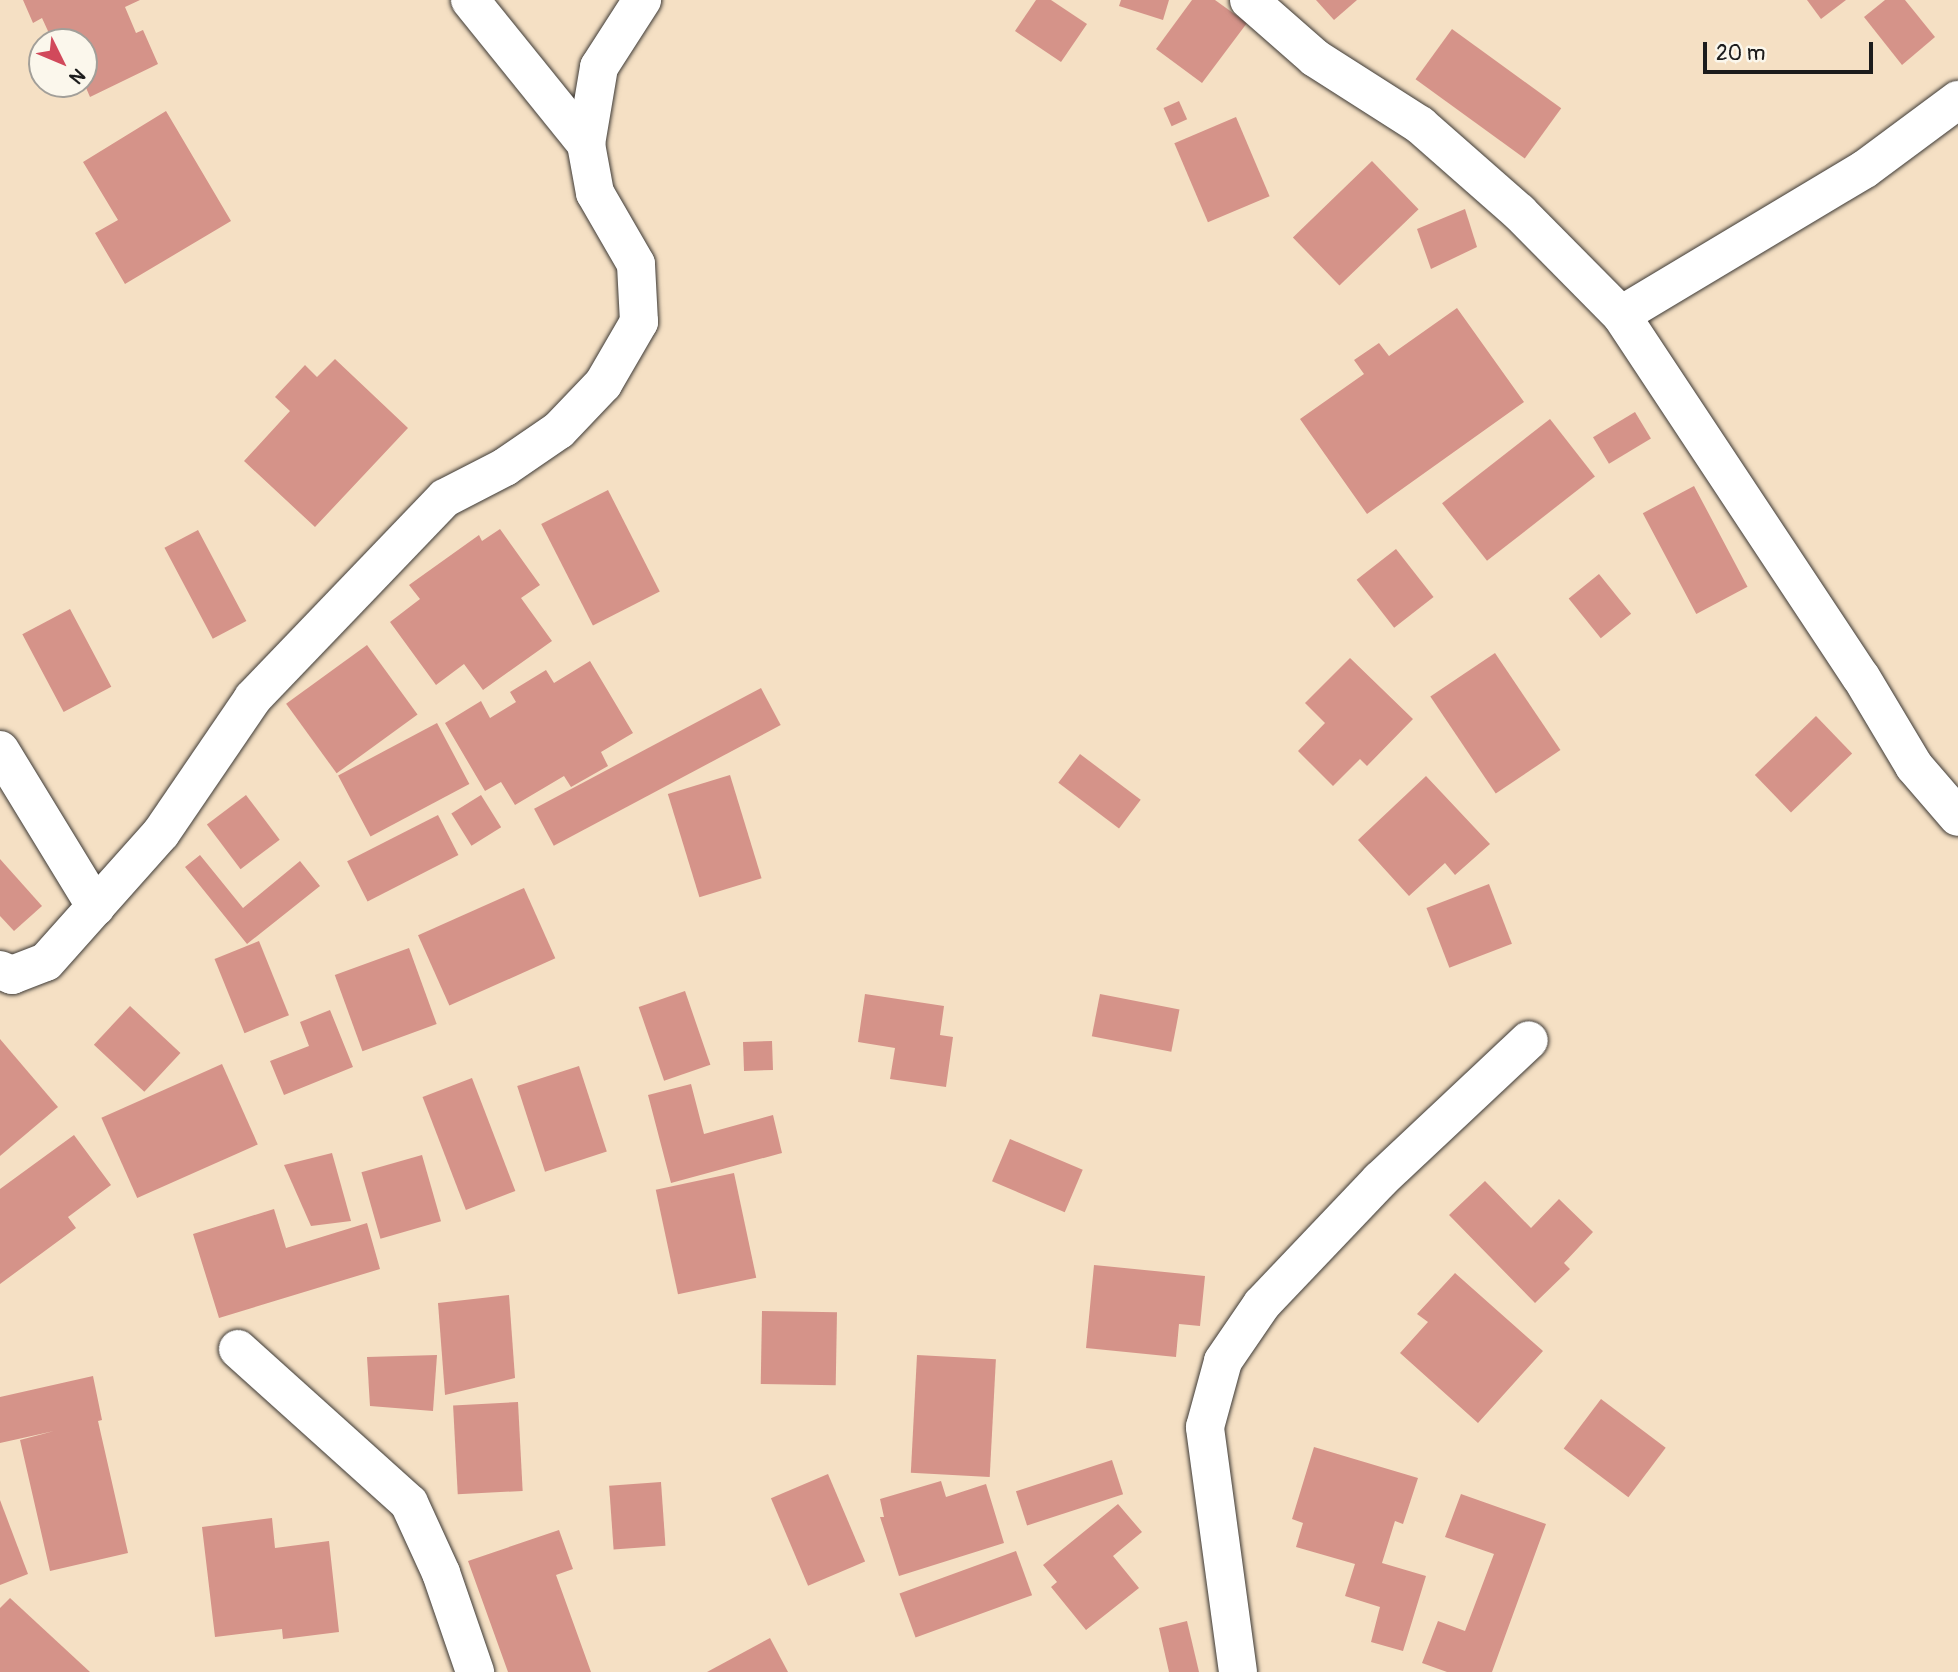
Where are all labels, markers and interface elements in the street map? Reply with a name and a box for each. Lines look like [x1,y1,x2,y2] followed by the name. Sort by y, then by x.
[28,28,98,98] north arrow
[1706,28,1876,72] scale bar
[1716,40,1765,67] text: 20 m
[64,63,90,89] text: N

